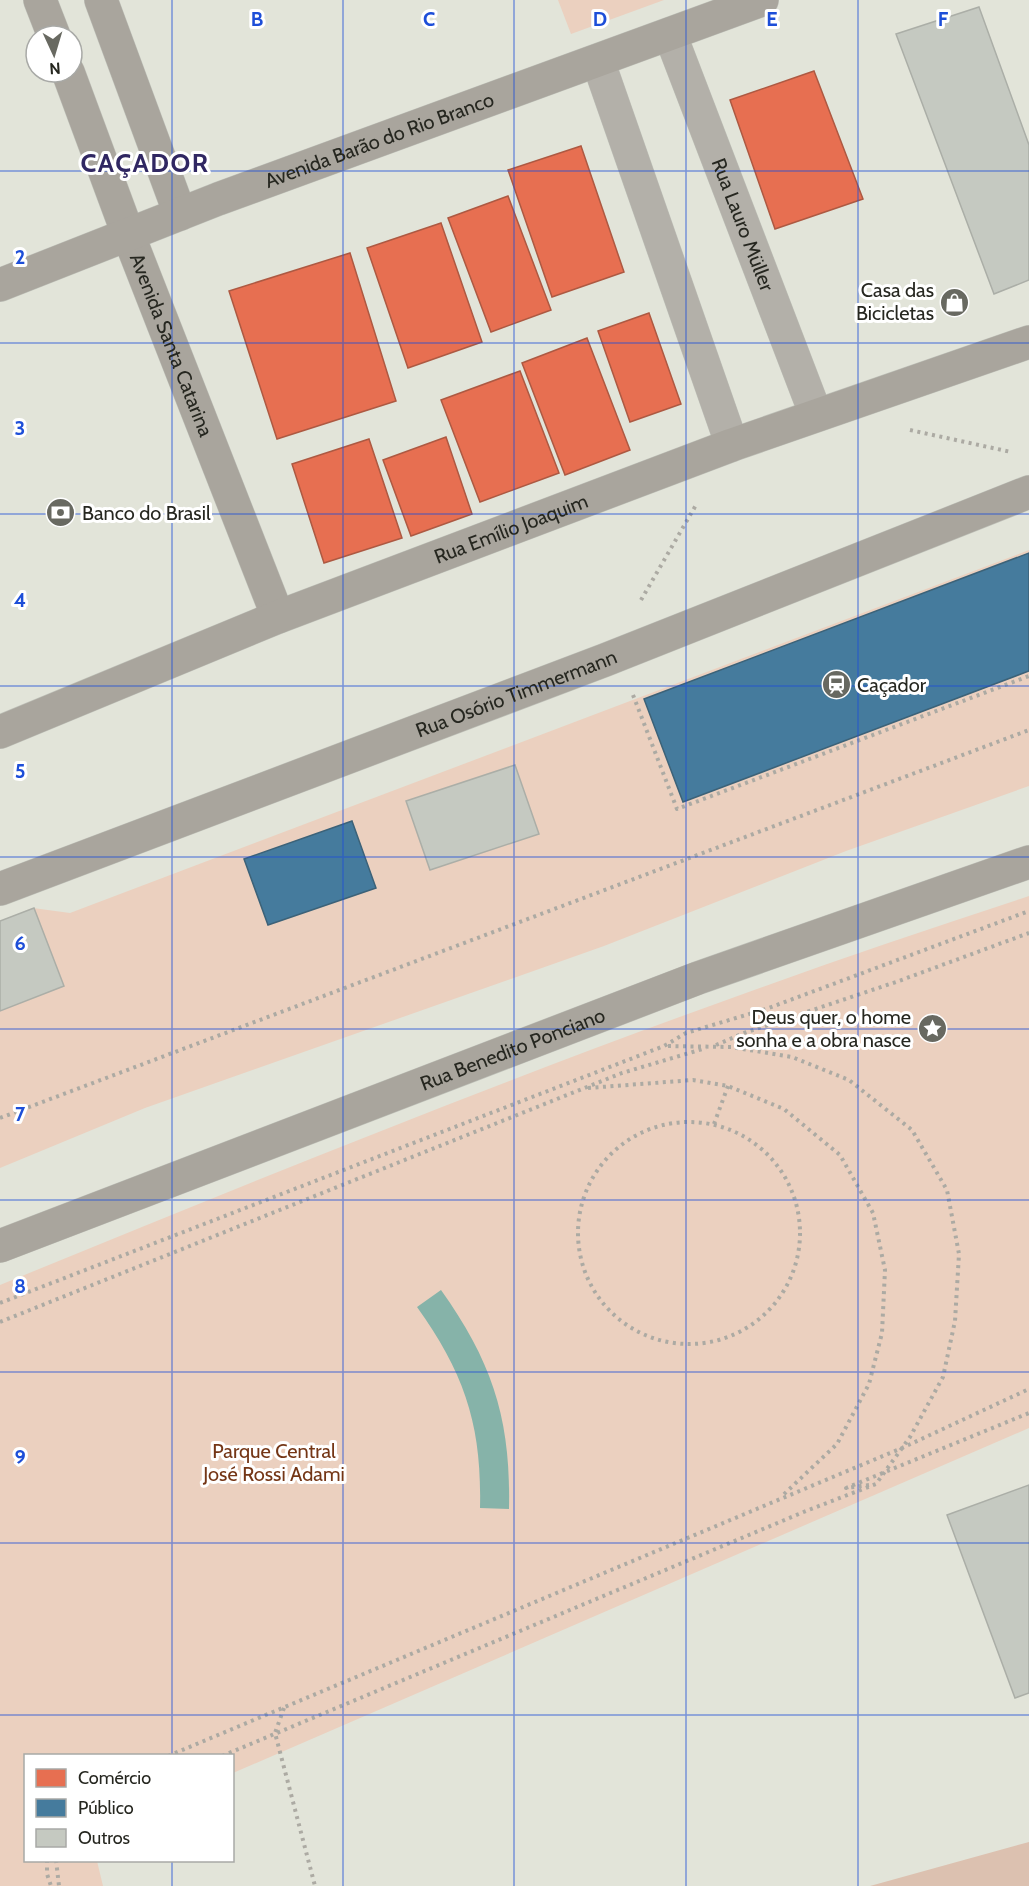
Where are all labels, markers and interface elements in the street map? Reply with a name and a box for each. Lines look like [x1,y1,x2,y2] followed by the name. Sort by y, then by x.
[251,7,263,31] text: B
[423,7,435,31] text: C
[593,7,607,31] text: D
[766,7,778,31] text: E
[938,7,949,31] text: F
[24,24,84,84] north arrow
[49,59,61,78] text: N
[261,87,497,193] street label: Avenida Barão do Rio Branco
[80,147,210,179] district label: CAÇADOR
[707,155,780,295] street label: Rua Lauro Müller
[15,245,25,269] text: 2
[125,250,218,440] street label: Avenida Santa Catarina
[856,278,934,325] place label: Casa das Bicicletas
[939,286,971,318] shop icon: Casa das Bicicletas
[15,416,25,440] text: 3
[431,489,591,569] street label: Rua Emílio Joaquim
[45,497,77,529] bank icon: Banco do Brasil
[82,501,211,525] place label: Banco do Brasil
[14,588,26,612] text: 4
[412,645,620,743] street label: Rua Osório Timmermann
[820,669,852,701] station icon: Caçador
[857,673,927,697] place label: Caçador
[15,759,25,783] text: 5
[14,931,26,955] text: 6
[417,1003,608,1096] street label: Rua Benedito Ponciano
[736,1005,911,1052] place label: Deus quer, o home sonha e a obra nasce
[916,1012,948,1044] place icon: Deus quer, o home sonha e a obra nasce
[15,1102,26,1126] text: 7
[14,1274,26,1298] text: 8
[202,1439,345,1486] park label: Parque Central José Rossi Adami
[14,1445,26,1469] text: 9
[24,1754,234,1862] legend
[78,1767,151,1789] text: Comércio
[78,1797,134,1819] text: Público
[78,1827,130,1849] text: Outros

